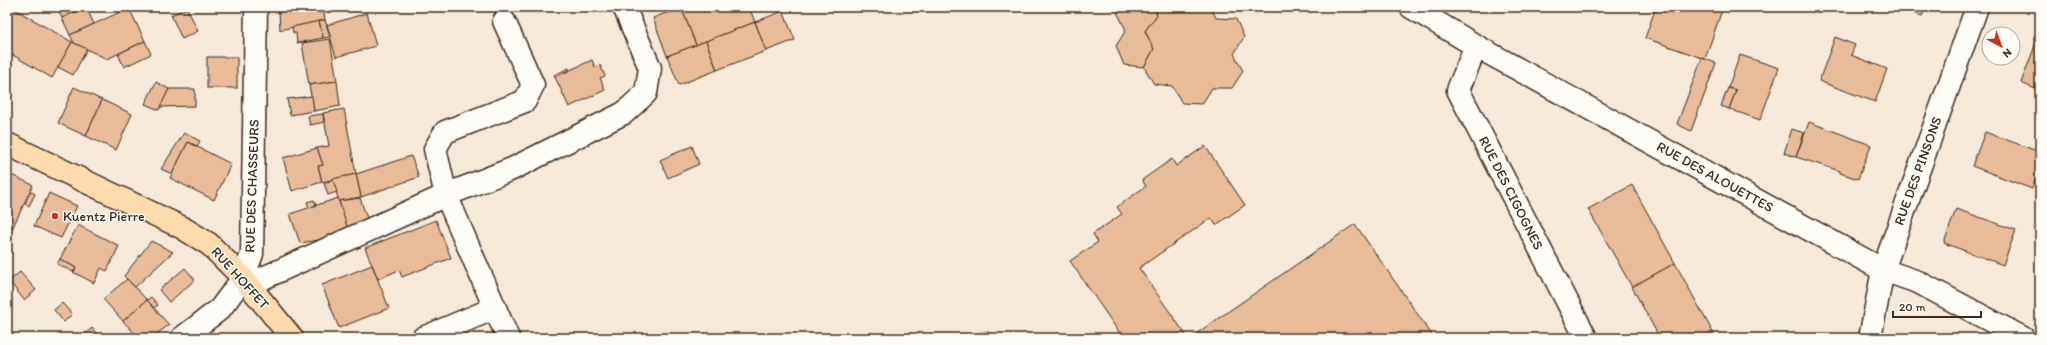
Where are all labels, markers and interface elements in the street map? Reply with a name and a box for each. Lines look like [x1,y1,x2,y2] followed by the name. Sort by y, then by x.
[1981,26,2021,66] north arrow
[2000,46,2014,61] text: N
[1890,114,1946,228] street label: RUE DES PINSONS
[241,119,263,253] street label: RUE DES CHASSEURS
[1475,133,1547,253] street label: RUE DES CIGOGNES
[1654,138,1776,216] street label: RUE DES ALOUETTES
[63,208,145,225] place label: Kuentz Pierre
[50,211,60,221] marker: Kuentz Pierre
[207,243,273,313] street label: RUE HOFFET
[1893,293,1981,319] scale bar
[1899,300,1926,314] text: 20 m

